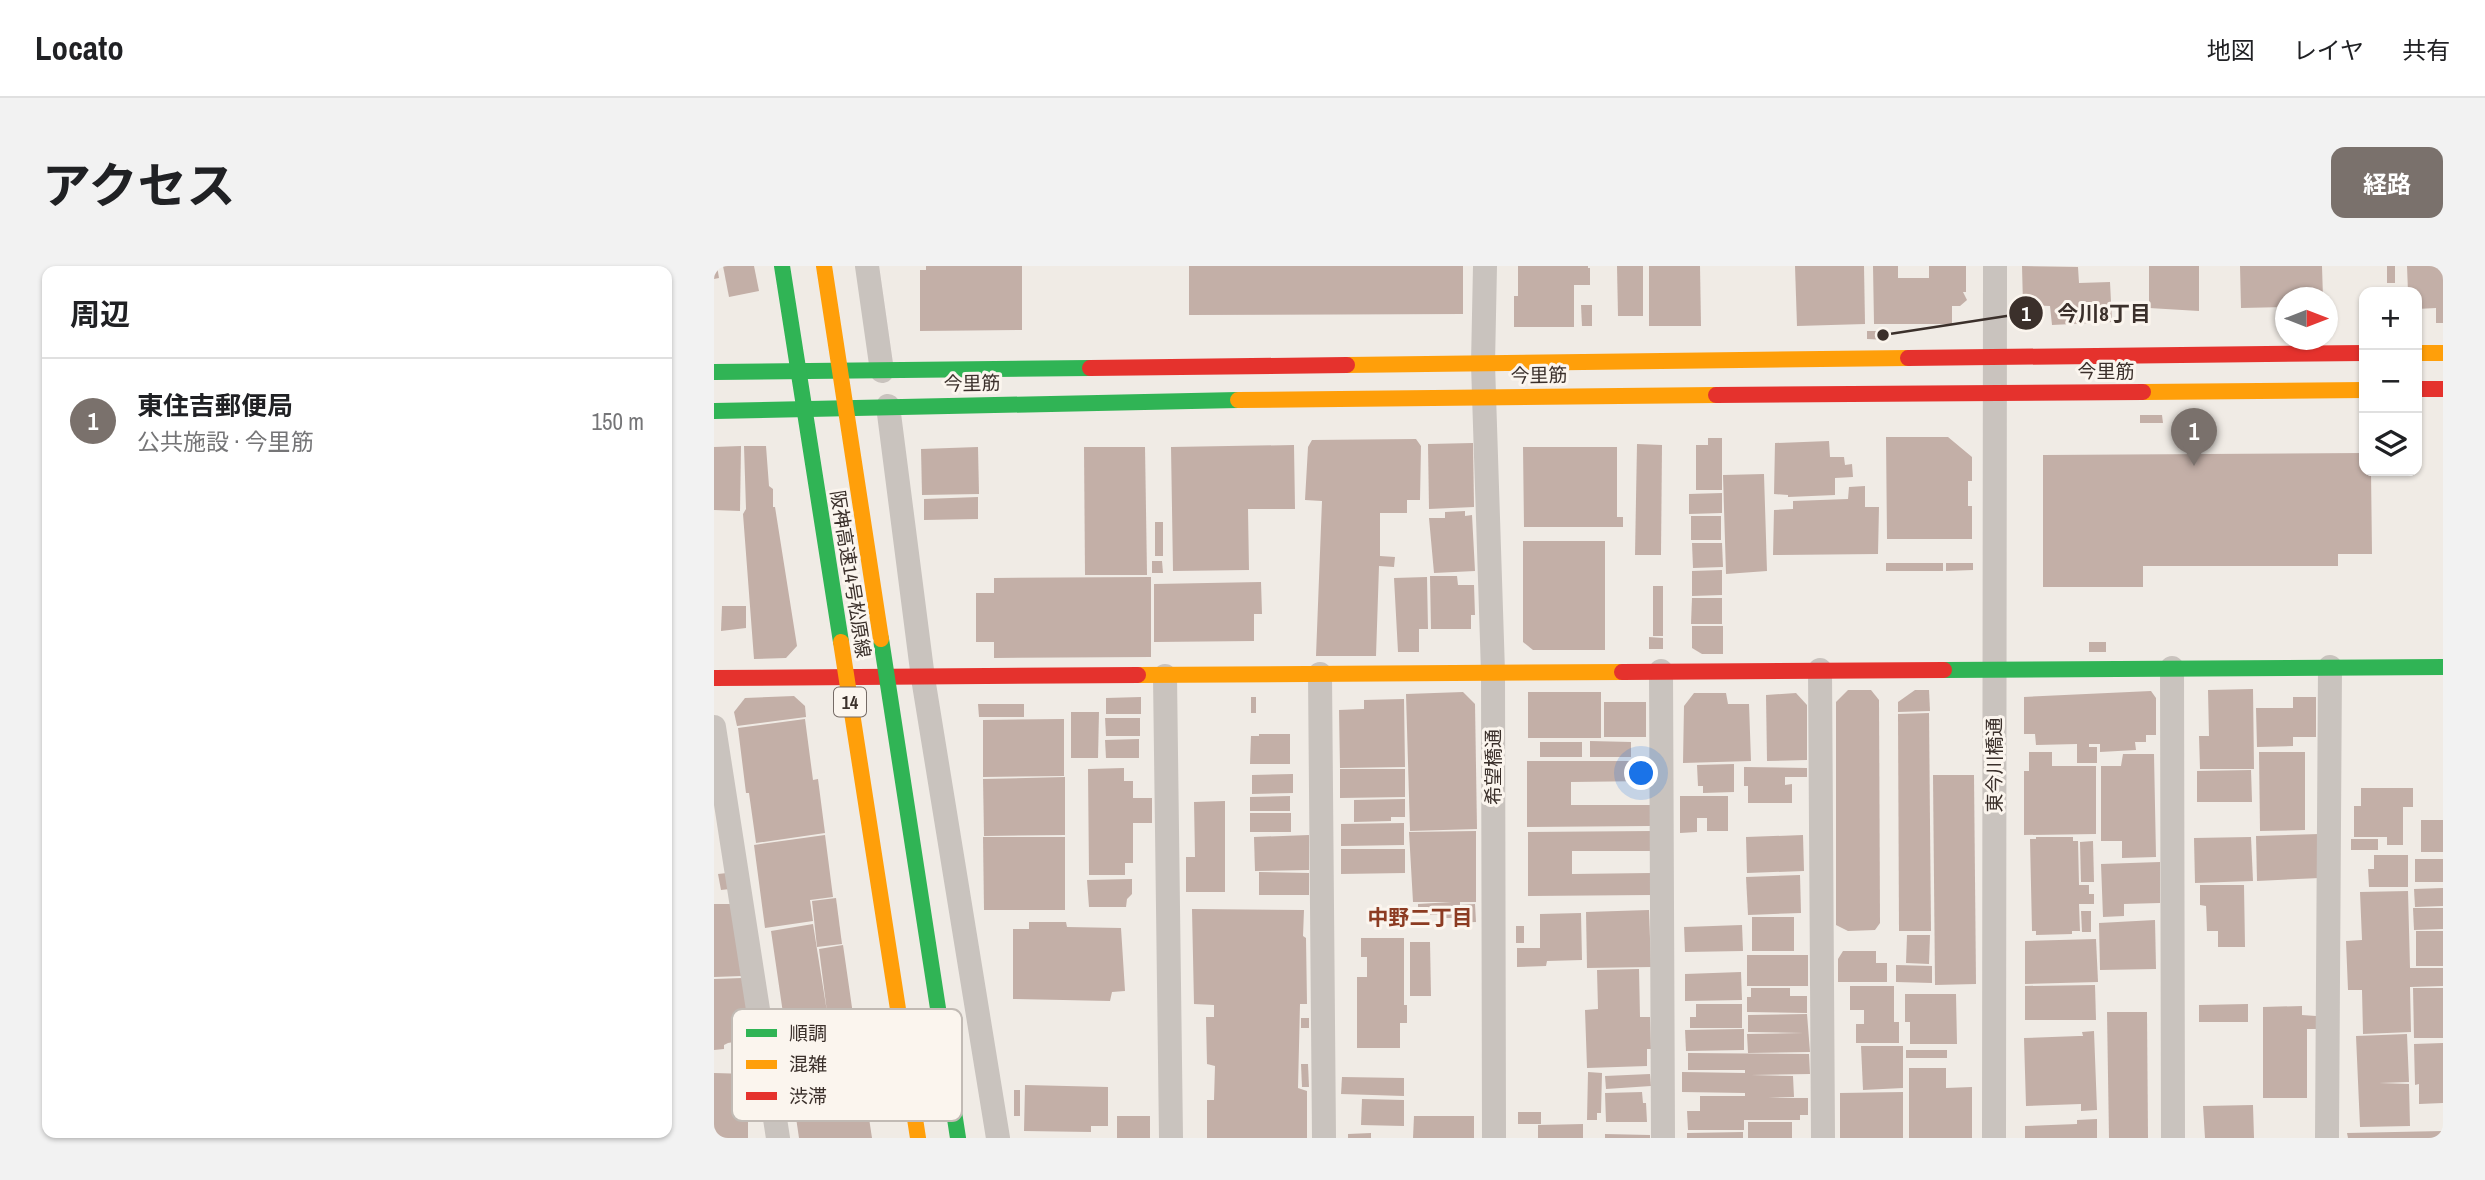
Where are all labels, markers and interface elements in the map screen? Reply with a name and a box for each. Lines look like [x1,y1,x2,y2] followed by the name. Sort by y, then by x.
[35,26,124,70] text: Locato
[2207,34,2255,66] text: 地図
[2293,34,2364,66] text: レイヤ
[2402,34,2450,66] text: 共有
[2331,147,2443,218] button: 経路
[42,152,236,218] text: アクセス
[2275,287,2338,350] north arrow
[2359,287,2422,476] map controls
[2359,287,2422,350] button: +
[2008,292,2165,334] callout: 今川8丁目
[70,294,130,334] text: 周辺
[2021,299,2031,328] text: 1
[2057,299,2151,328] text: 今川8丁目
[2359,350,2422,413] button: −
[2077,358,2135,384] street label: 今里筋
[1510,362,1568,388] street label: 今里筋
[943,370,1001,396] street label: 今里筋
[137,388,293,423] text: 東住吉郵便局
[88,406,98,437] text: 1
[592,406,644,437] text: 150 m
[2171,408,2217,466] pin: 1
[2359,413,2422,476] button: layers
[137,426,314,457] text: 公共施設 · 今里筋
[825,488,877,660] street label: 阪神高速14号松原線
[834,688,866,716] road number: 14
[1981,717,2007,813] street label: 東今川橋通
[1480,729,1506,805] street label: 希望橋通
[1624,756,1658,790] your location
[1368,903,1473,932] district label: 中野二丁目
[732,1009,962,1121] legend
[789,1020,827,1046] text: 順調
[789,1051,827,1077] text: 混雑
[789,1083,827,1109] text: 渋滞

